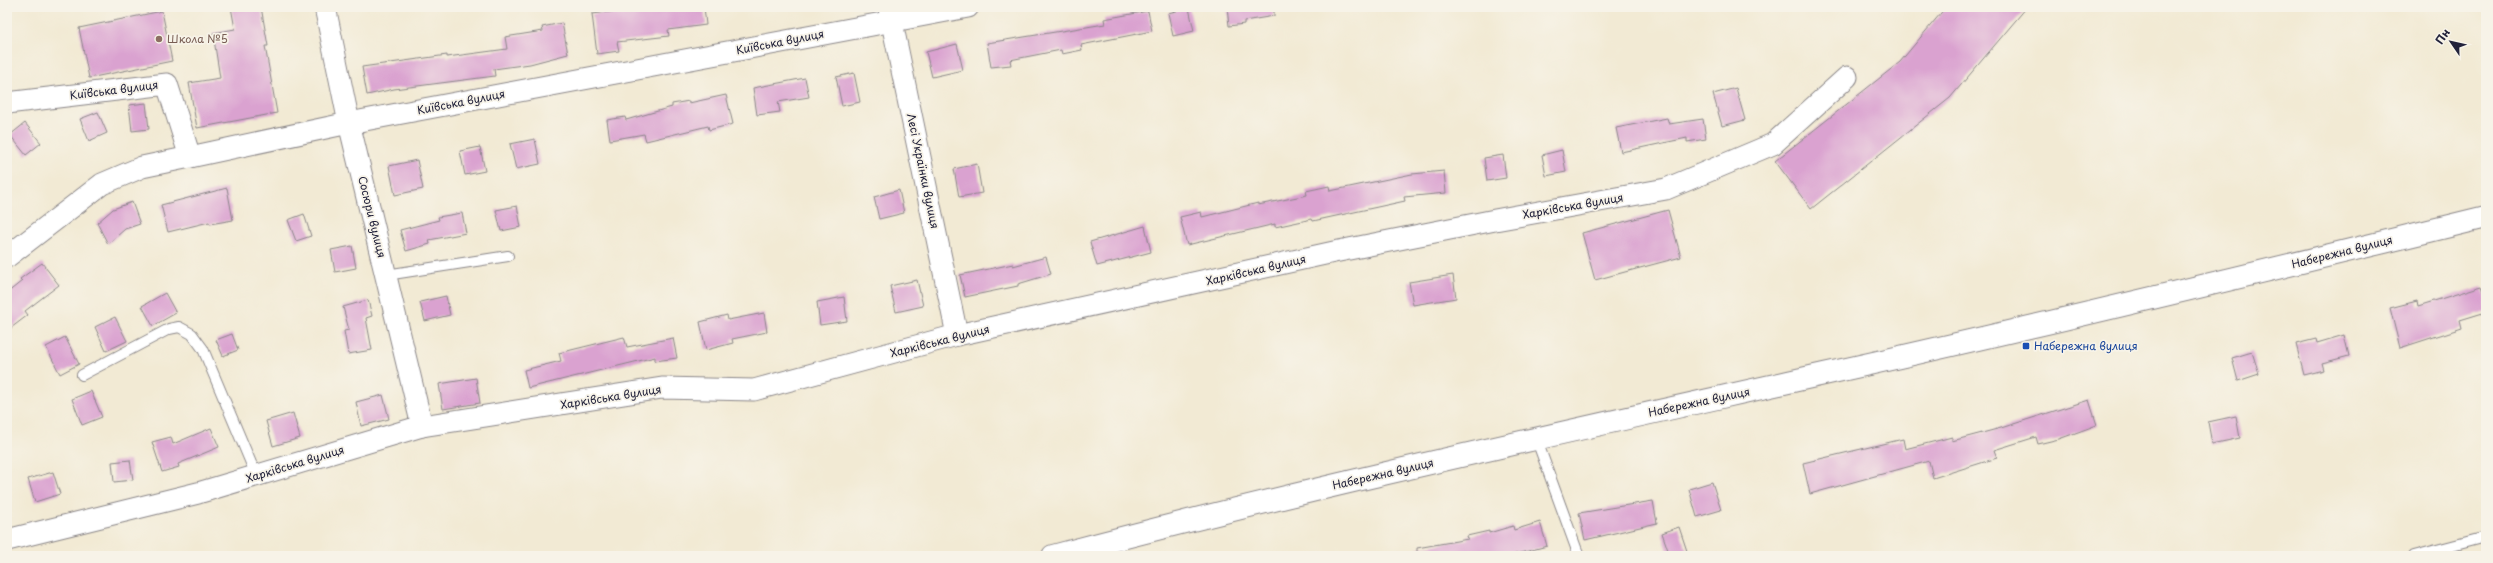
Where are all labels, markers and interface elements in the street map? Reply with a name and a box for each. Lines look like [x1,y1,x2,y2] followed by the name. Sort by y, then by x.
[2431,22,2471,62] north arrow
[735,25,825,58] street label: Київська вулиця
[2431,25,2454,47] text: Пн
[167,30,228,47] place label: Школа №5
[154,34,164,44] marker: Школа №5
[69,76,159,103] street label: Київська вулиця
[416,85,506,118] street label: Київська вулиця
[903,112,944,230] street label: Лесі Українки вулиця
[354,174,391,260] street label: Сосюри вулиця
[1521,188,1625,223] street label: Харківська вулиця
[2290,231,2394,272] street label: Набережна вулиця
[1204,250,1307,289] street label: Харківська вулиця
[888,320,991,361] street label: Харківська вулиця
[2034,337,2138,354] place label: Набережна вулиця
[2021,341,2031,351] marker: Набережна вулиця
[559,380,663,413] street label: Харківська вулиця
[1646,382,1751,421] street label: Набережна вулиця
[244,441,346,487] street label: Харківська вулиця
[1330,454,1435,493] street label: Набережна вулиця

